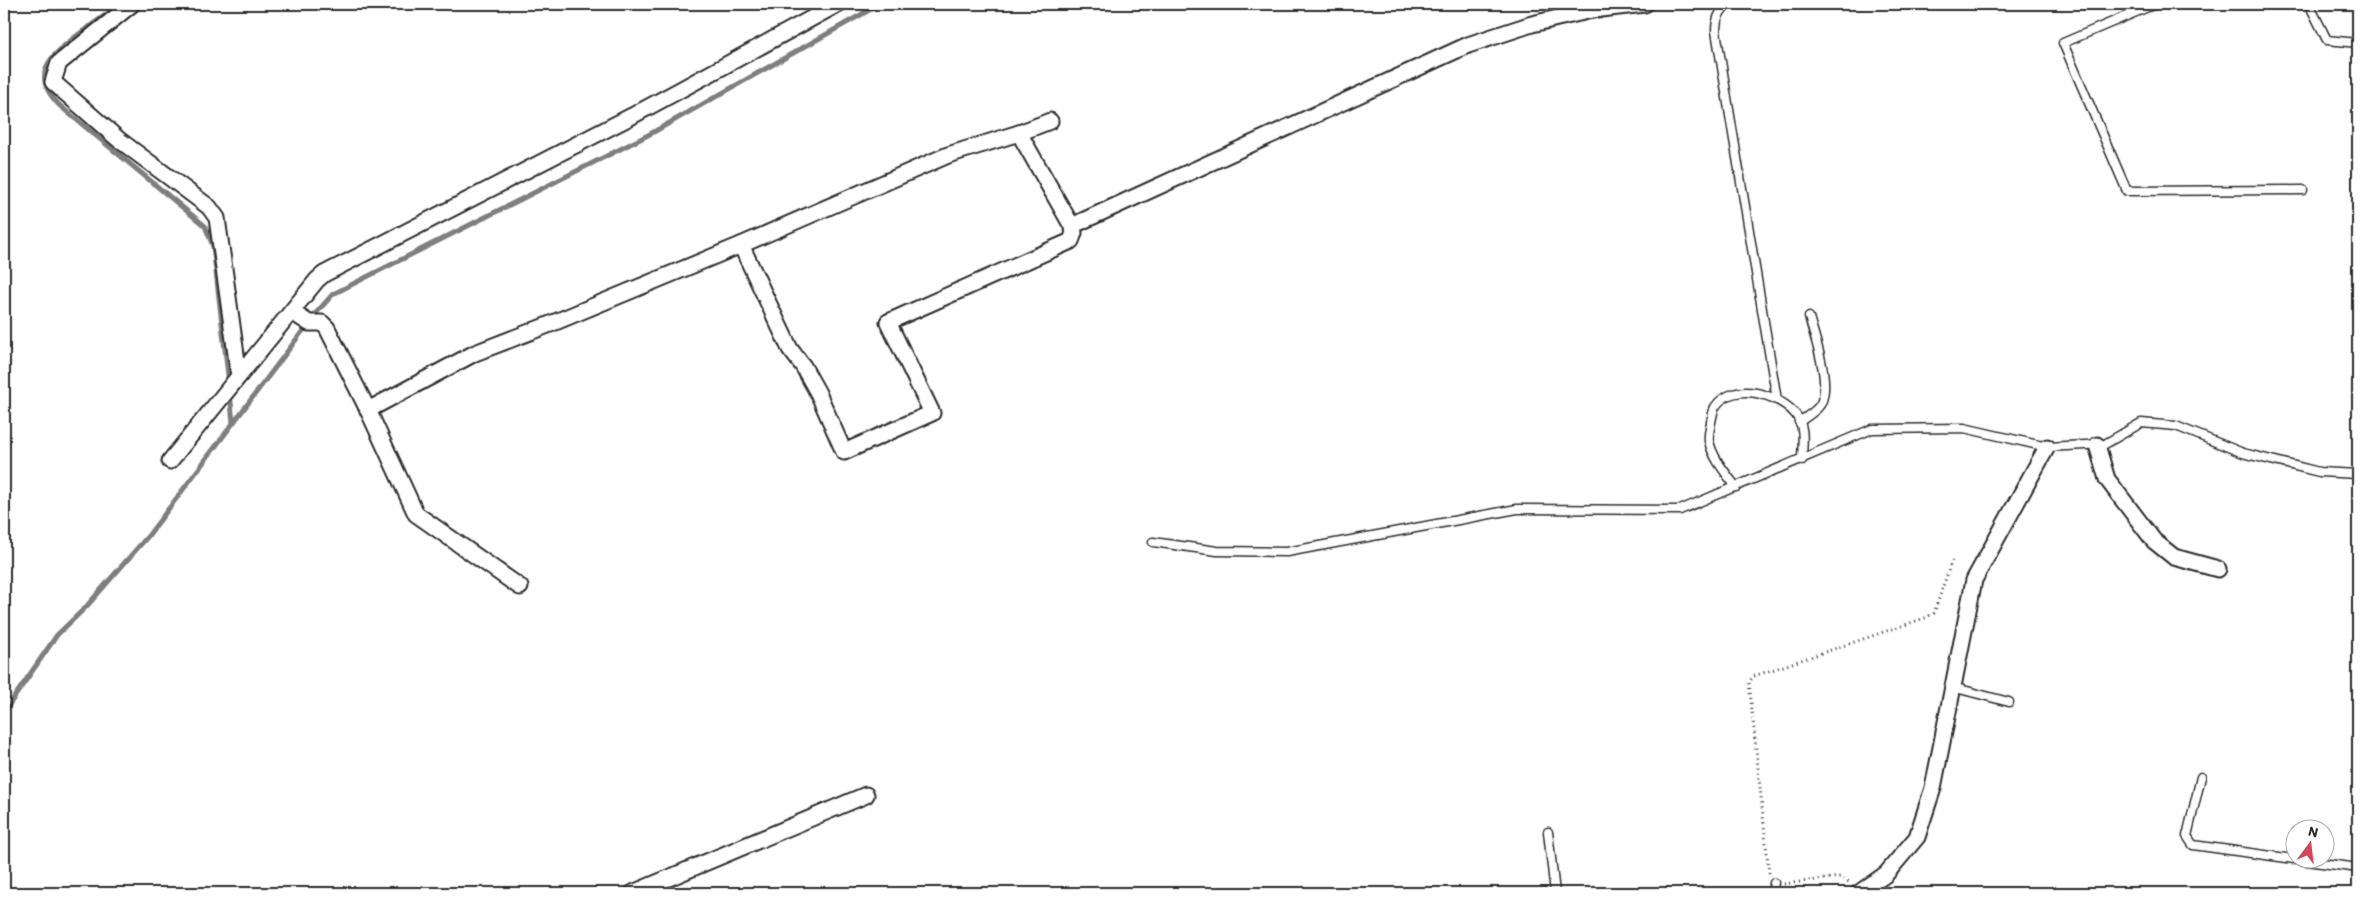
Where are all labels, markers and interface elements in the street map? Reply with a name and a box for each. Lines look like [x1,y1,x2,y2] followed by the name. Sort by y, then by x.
[2284,820,2334,870] north arrow
[2306,822,2320,841] text: N

